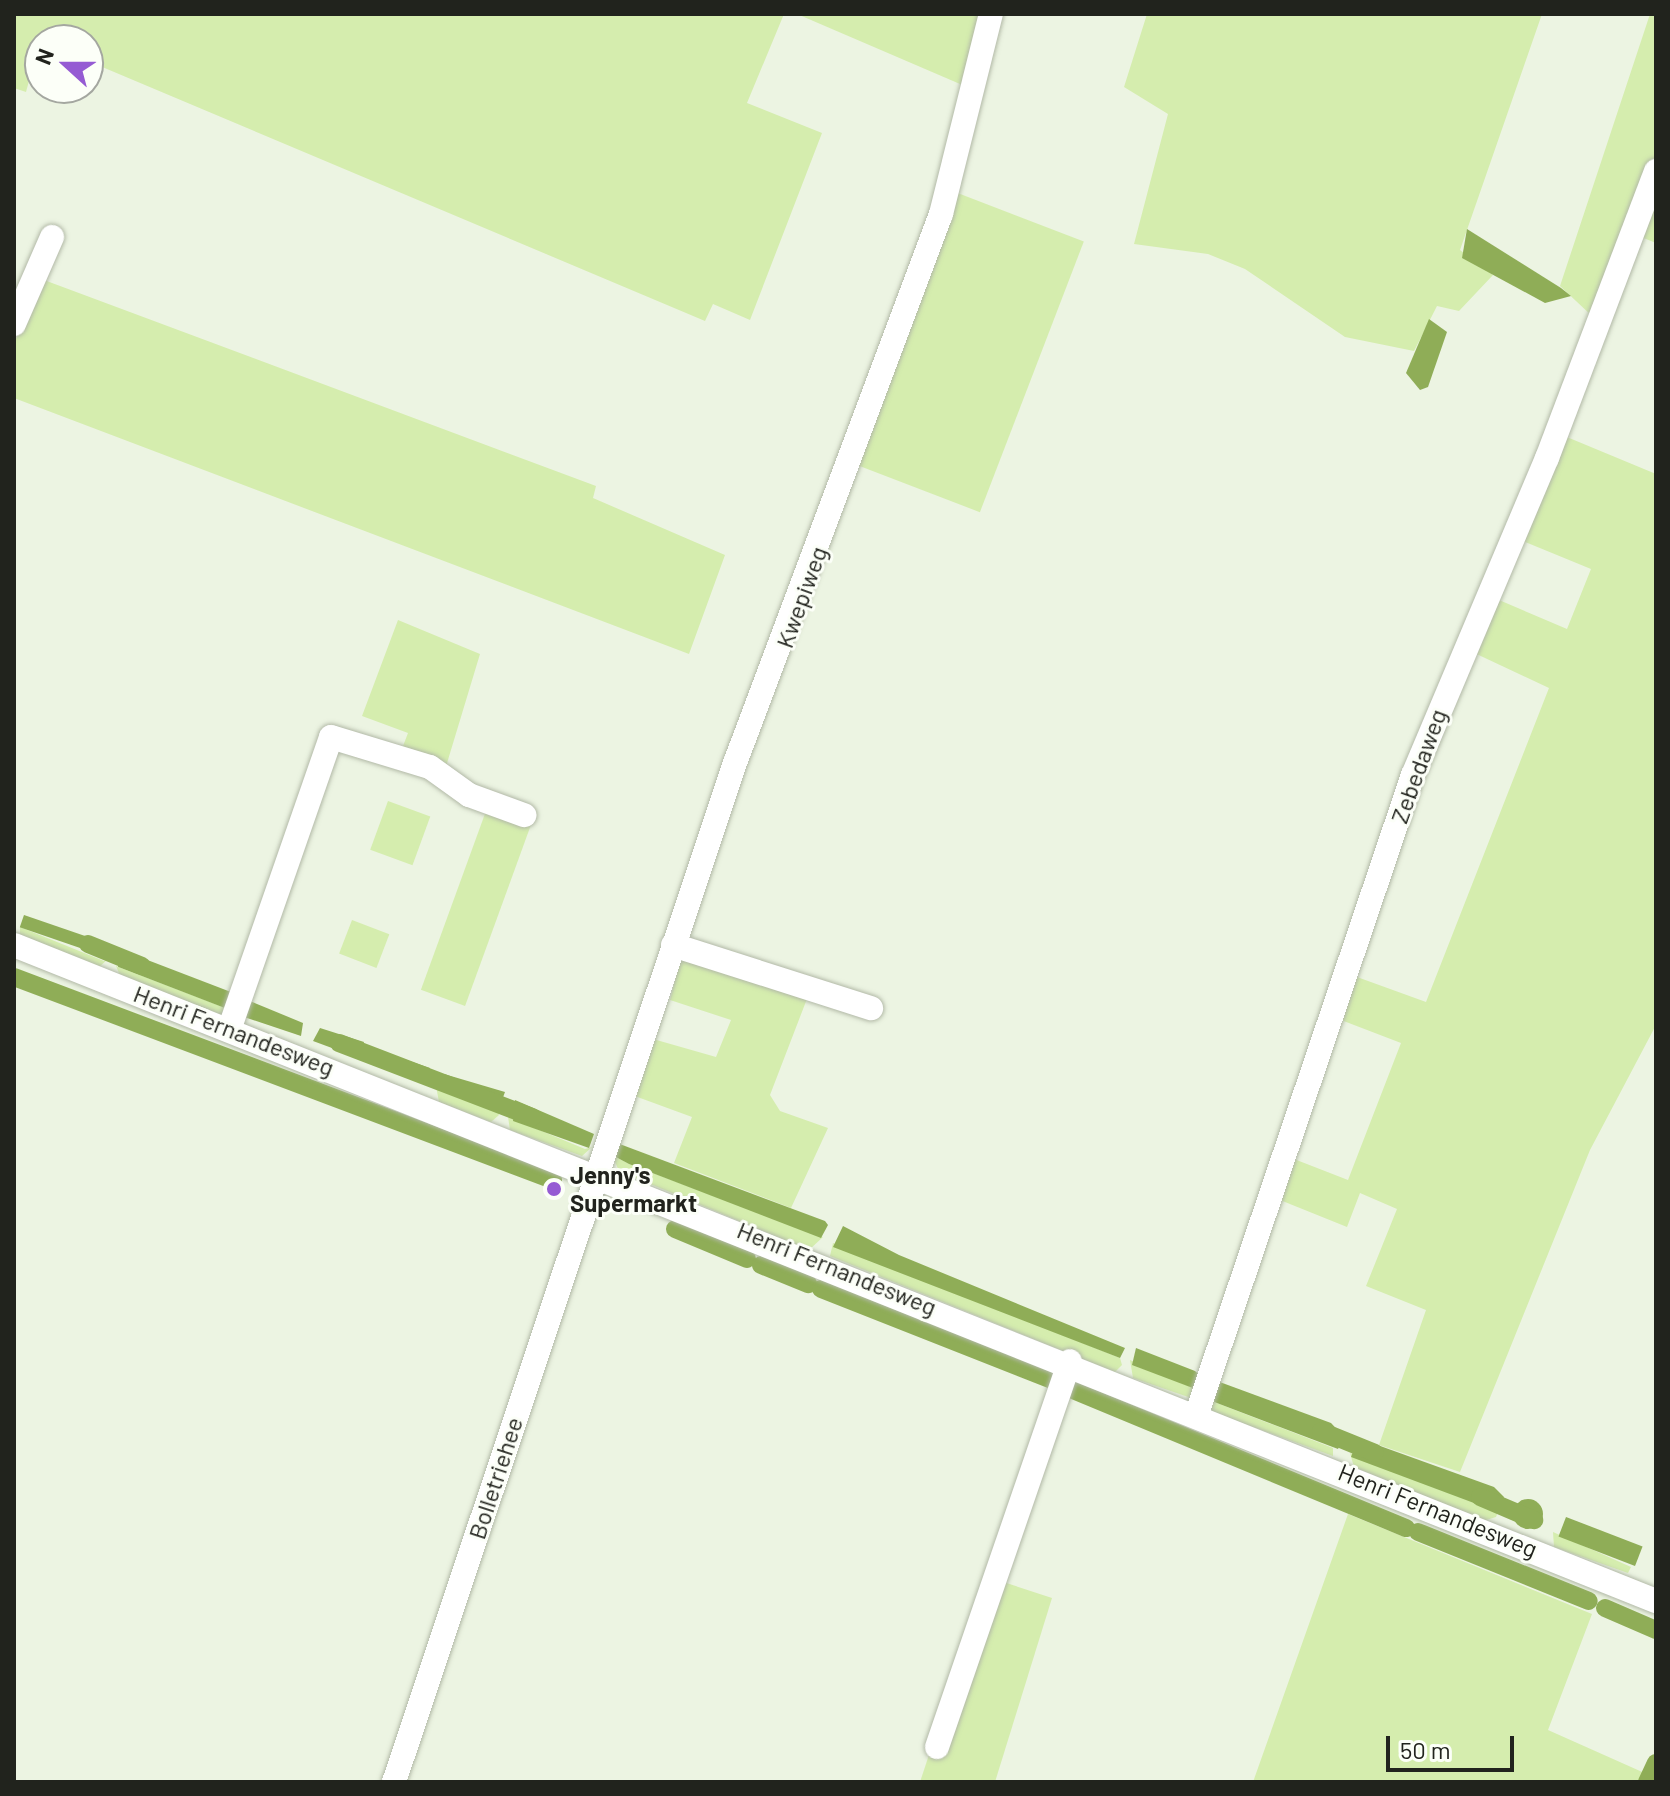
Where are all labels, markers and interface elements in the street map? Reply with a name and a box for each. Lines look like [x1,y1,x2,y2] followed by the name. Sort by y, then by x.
[24,24,104,104] north arrow
[29,45,58,68] text: N
[769,542,833,652] street label: Kwepiweg
[1384,705,1452,827] street label: Zebedaweg
[130,979,338,1081] street label: Henri Fernandesweg
[570,1161,697,1217] place label: Jenny's Supermarkt
[545,1180,563,1198] marker: Jenny's Supermarkt
[733,1215,941,1321] street label: Henri Fernandesweg
[462,1413,528,1543] street label: Bolletriehee
[1334,1457,1542,1563] street label: Henri Fernandesweg
[1390,1720,1518,1770] scale bar
[1400,1735,1451,1764] text: 50 m

